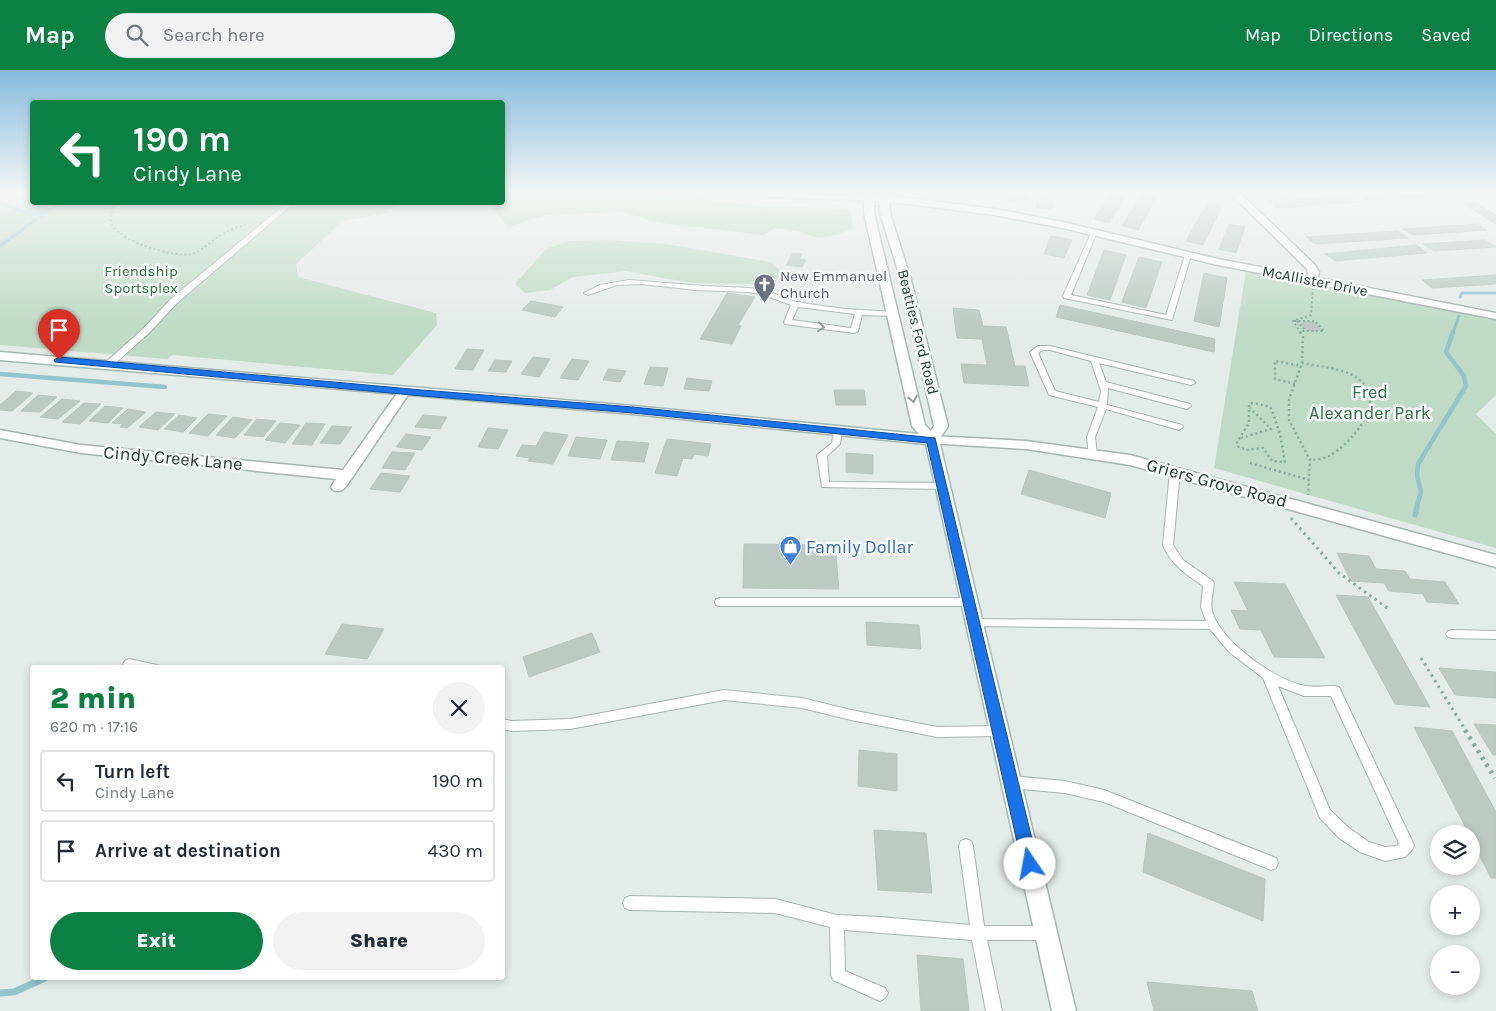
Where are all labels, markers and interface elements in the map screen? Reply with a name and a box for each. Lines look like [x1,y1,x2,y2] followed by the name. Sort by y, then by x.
[105,13,455,58] search box
[25,21,75,49] text: Map
[123,21,151,49] icon: search
[163,24,265,46] text: Search here
[1245,24,1281,46] text: Map
[1309,24,1393,46] text: Directions
[1421,24,1471,46] text: Saved
[133,119,231,160] text: 190 m
[50,120,115,185] icon: left
[133,161,242,187] text: Cindy Lane
[104,262,178,297] park label: Friendship Sportsplex
[1261,262,1369,300] street label: McAllister Drive
[780,267,887,302] place label: New Emmanuel Church
[894,268,942,396] street label: Beatties Ford Road
[752,273,776,304] church icon: New Emmanuel Church
[38,309,80,360] pin
[45,316,73,344] icon: arrive
[816,321,825,331] one-way arrow
[1309,381,1431,424] park label: Fred Alexander Park
[907,394,918,403] one-way arrow
[103,441,243,475] street label: Cindy Creek Lane
[1144,454,1290,512] street label: Griers Grove Road
[778,535,802,566] shop icon: Family Dollar
[806,536,914,558] place label: Family Dollar
[50,680,136,716] text: 2 min
[433,682,485,734] button: close
[50,717,138,736] text: 620 m · 17:16
[95,761,170,783] text: Turn left
[52,767,80,795] icon: left
[432,770,483,792] text: 190 m
[95,783,174,802] text: Cindy Lane
[1430,825,1480,995] map controls
[1430,825,1480,875] button: layers
[52,837,80,865] icon: arrive
[1003,837,1055,889] position arrow
[95,840,281,862] text: Arrive at destination
[428,840,483,862] text: 430 m
[1430,885,1480,935] button: +
[50,912,263,970] button: Exit
[273,912,485,970] button: Share
[1430,945,1480,995] button: −

